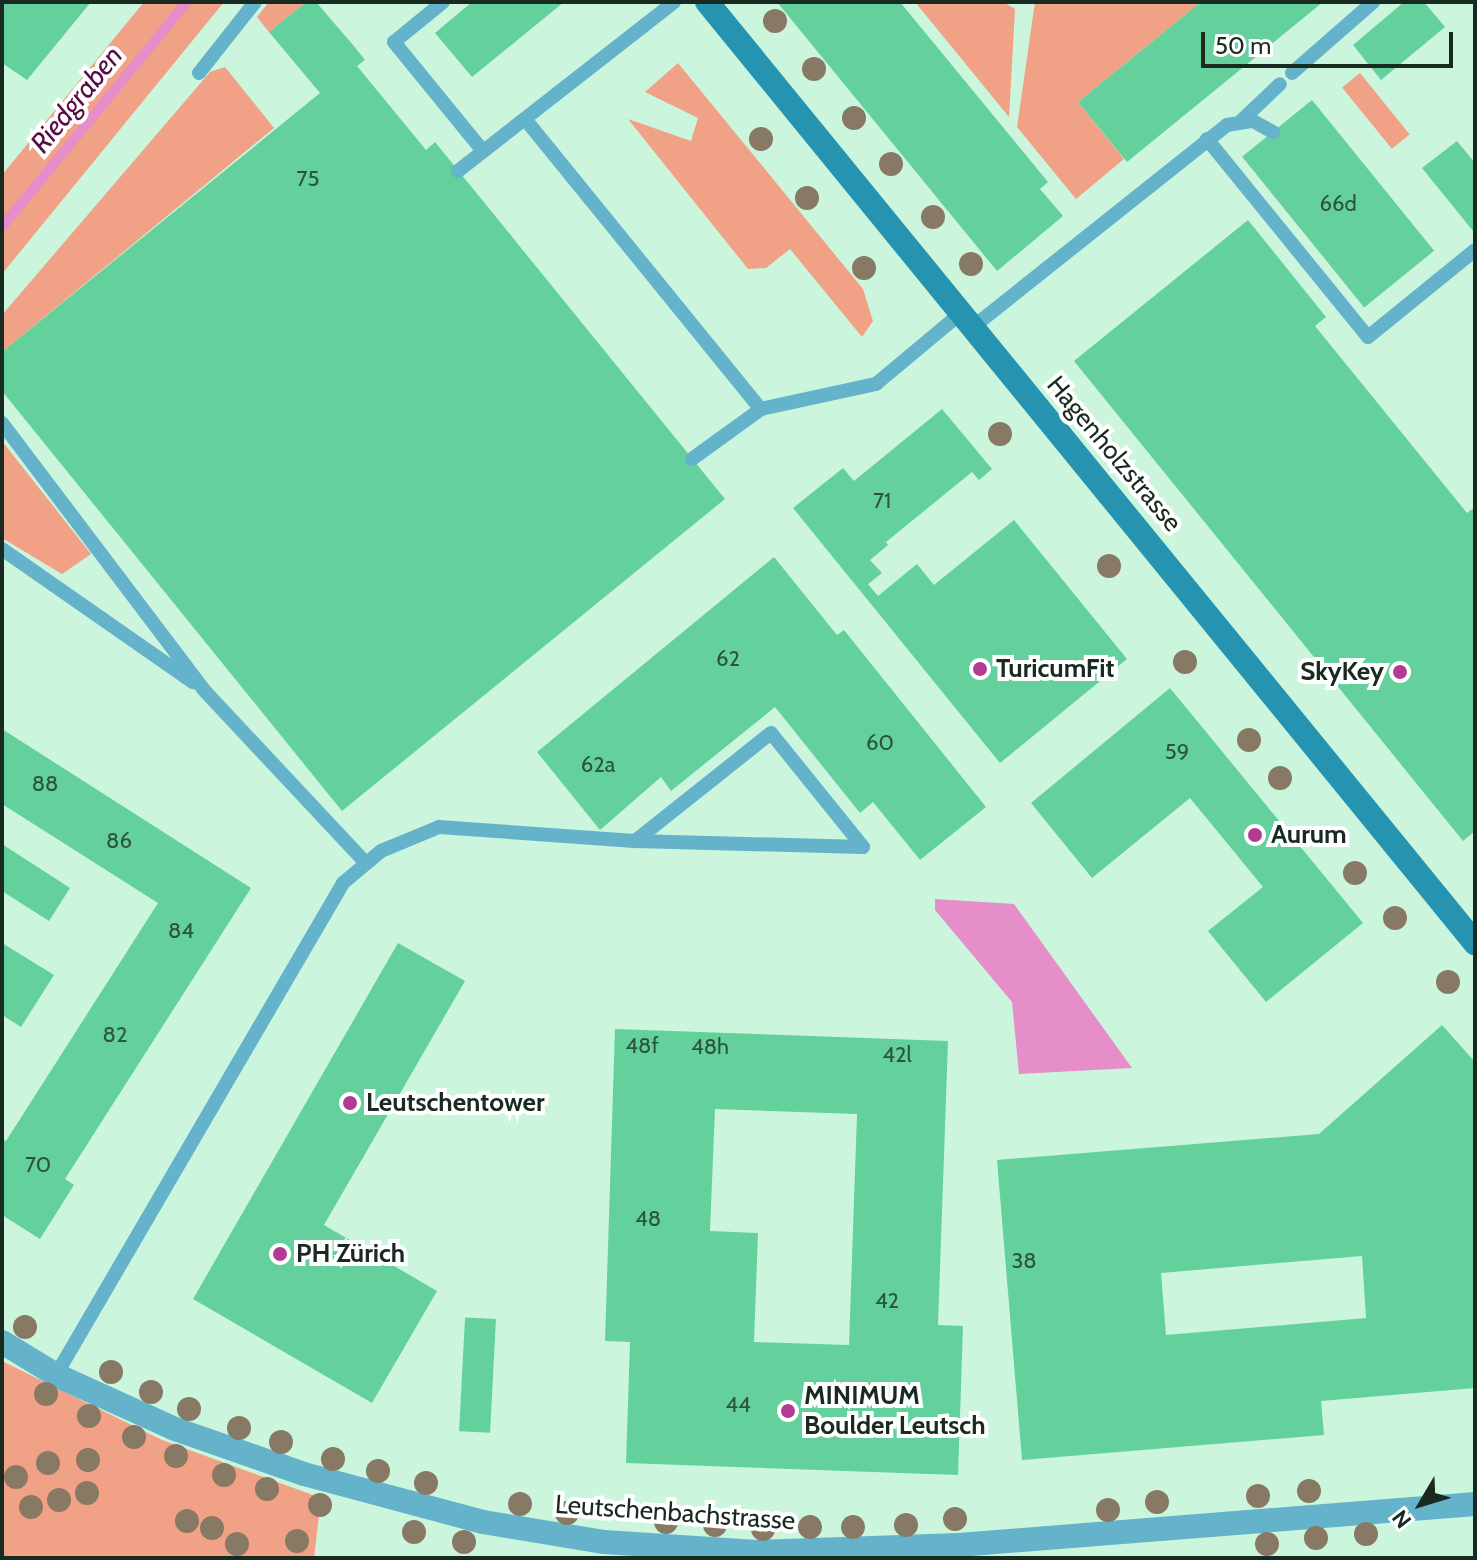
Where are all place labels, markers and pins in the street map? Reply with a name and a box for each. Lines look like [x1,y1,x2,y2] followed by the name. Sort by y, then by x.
[996,653,1114,685] place label: TuricumFit
[1300,656,1384,688] place label: SkyKey
[971,660,989,678] marker: TuricumFit
[1391,663,1409,681] marker: SkyKey
[1271,819,1347,851] place label: Aurum
[1246,826,1264,844] marker: Aurum
[366,1087,545,1119] place label: Leutschentower
[341,1094,359,1112] marker: Leutschentower
[296,1238,405,1270] place label: PH Zürich
[271,1245,289,1263] marker: PH Zürich
[804,1380,986,1442] place label: MINIMUM Boulder Leutsch
[779,1402,797,1420] marker: MINIMUM Boulder Leutsch

